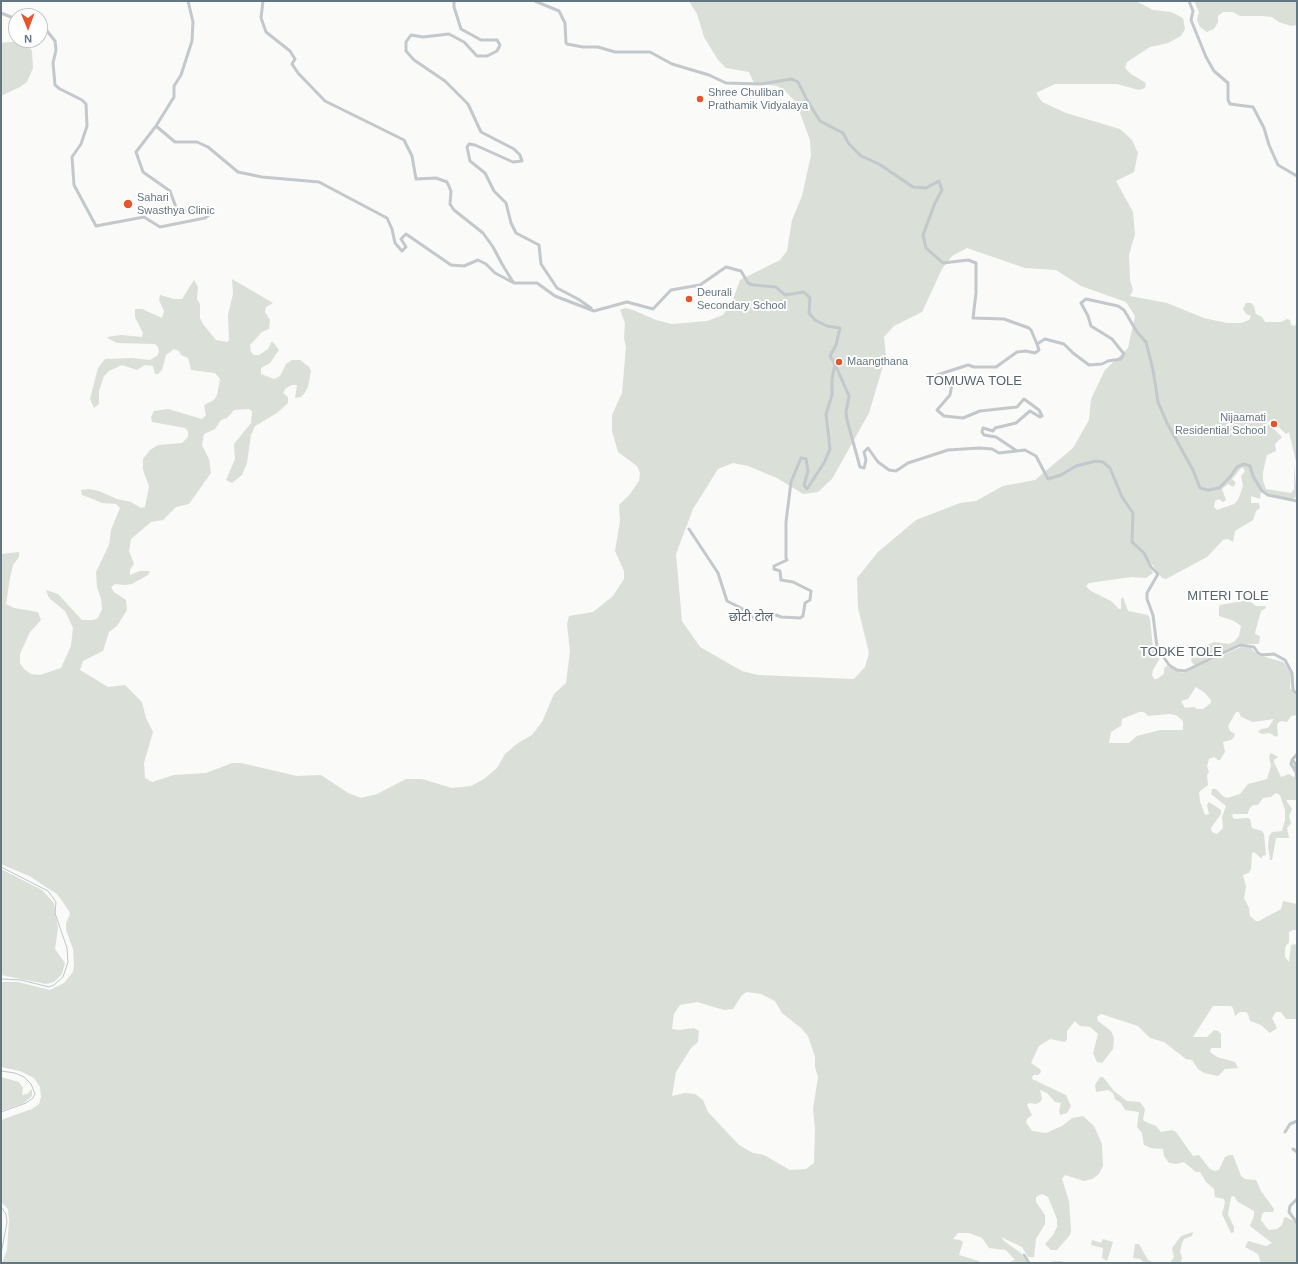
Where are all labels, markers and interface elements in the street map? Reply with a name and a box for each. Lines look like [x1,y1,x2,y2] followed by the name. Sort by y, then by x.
[8,8,48,48] north arrow
[24,33,32,45] text: N
[708,86,808,112] place label: Shree Chuliban Prathamik Vidyalaya
[695,94,705,104] marker: Shree Chuliban Prathamik Vidyalaya
[137,191,215,217] place label: Sahari Swasthya Clinic
[122,198,134,210] marker: Sahari Swasthya Clinic
[697,286,786,312] place label: Deurali Secondary School
[684,294,694,304] marker: Deurali Secondary School
[847,355,908,369] place label: Maangthana
[834,357,844,367] marker: Maangthana
[921,373,1027,389] district label: TOMUWA TOLE
[1175,411,1266,437] place label: Nijaamati Residential School
[1269,419,1279,429] marker: Nijaamati Residential School
[1182,588,1274,604] district label: MITERI TOLE
[729,609,773,625] district label: छोटी टोल
[1135,644,1227,660] district label: TODKE TOLE

